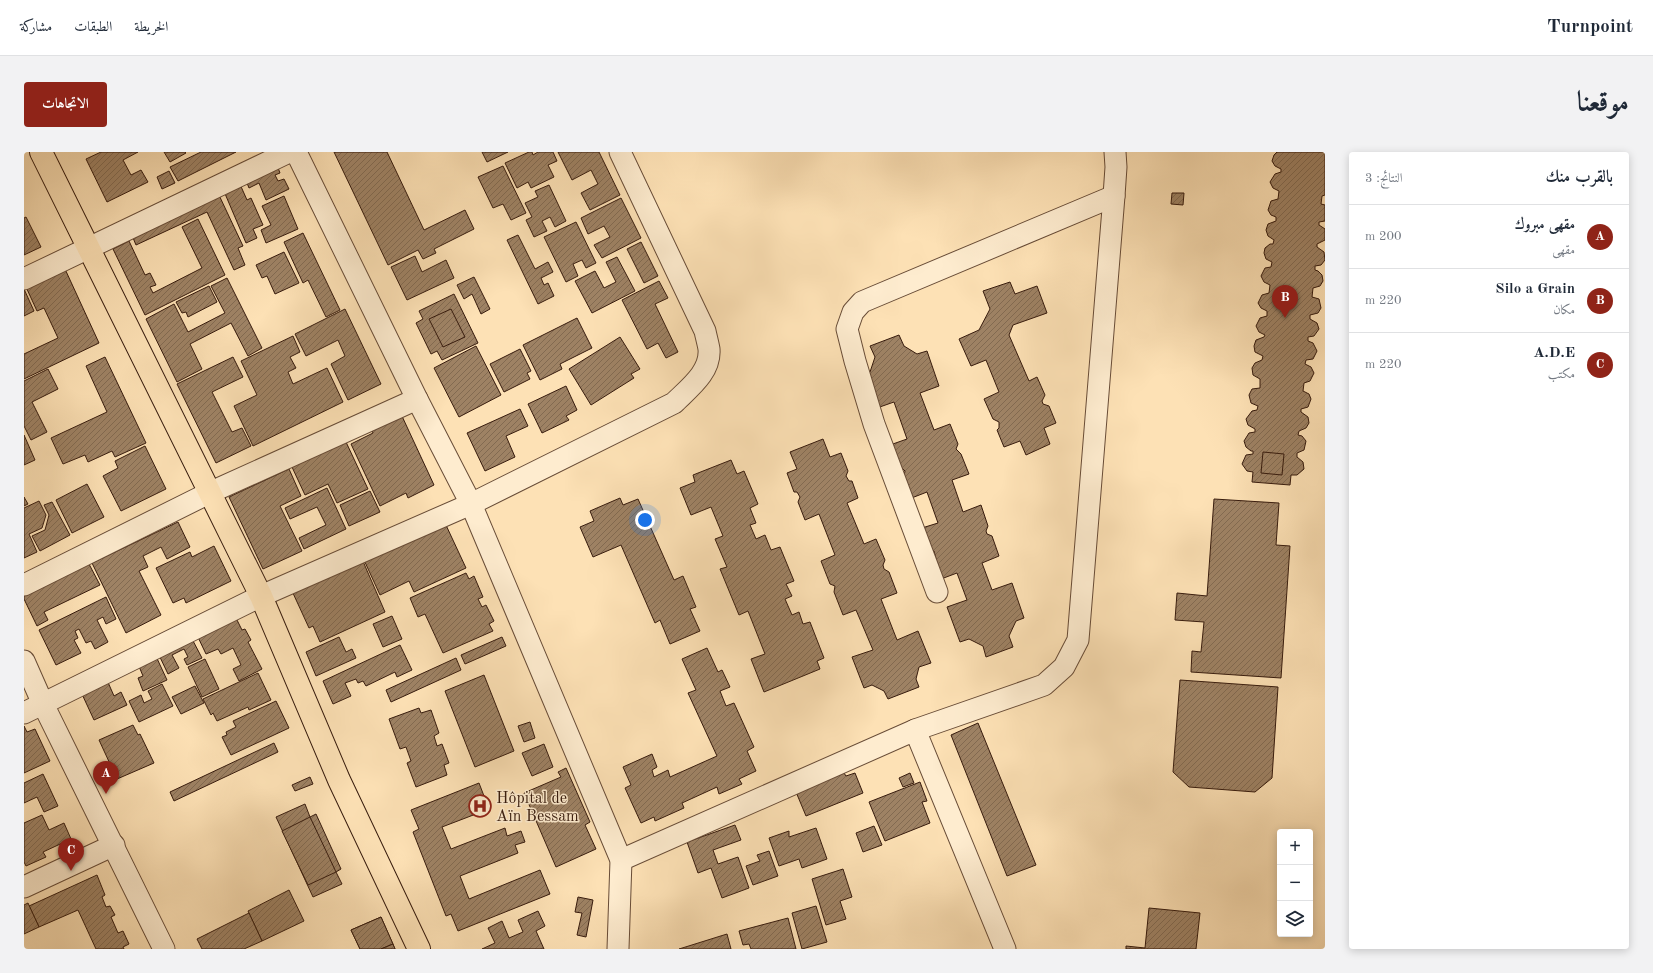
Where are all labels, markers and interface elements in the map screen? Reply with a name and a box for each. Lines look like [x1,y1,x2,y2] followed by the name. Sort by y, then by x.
[1547,18,1633,37] text: Turnpoint
[20,20,52,34] text: مشاركة
[74,20,112,34] text: الطبقات
[134,20,168,34] text: الخريطة
[24,82,107,127] button: الاتجاهات
[1577,90,1629,118] text: موقعنا
[1545,169,1613,186] text: بالقرب منك
[1365,172,1403,185] text: النتائج: 3
[1515,218,1575,233] text: مقهى مبروك
[1365,230,1402,243] text: 200 m
[1595,230,1605,243] text: A
[1552,244,1575,257] text: مقهى
[1495,282,1575,297] text: Silo a Grain
[1272,285,1298,318] pin: B
[1365,294,1402,307] text: 220 m
[1595,294,1605,307] text: B
[1553,304,1575,317] text: مكان
[1533,346,1575,361] text: A.D.E
[1365,358,1402,371] text: 220 m
[1596,358,1604,371] text: C
[1548,368,1575,381] text: مكتب
[635,510,655,530] your location
[93,761,119,794] pin: A
[496,791,579,825] place label: Hôpital de Aïn Bessam
[467,793,493,819] hospital icon: Hôpital de Aïn Bessam
[1277,829,1313,937] map controls
[1277,829,1313,865] button: +
[58,838,84,871] pin: C
[1277,865,1313,901] button: −
[1277,901,1313,937] button: layers

